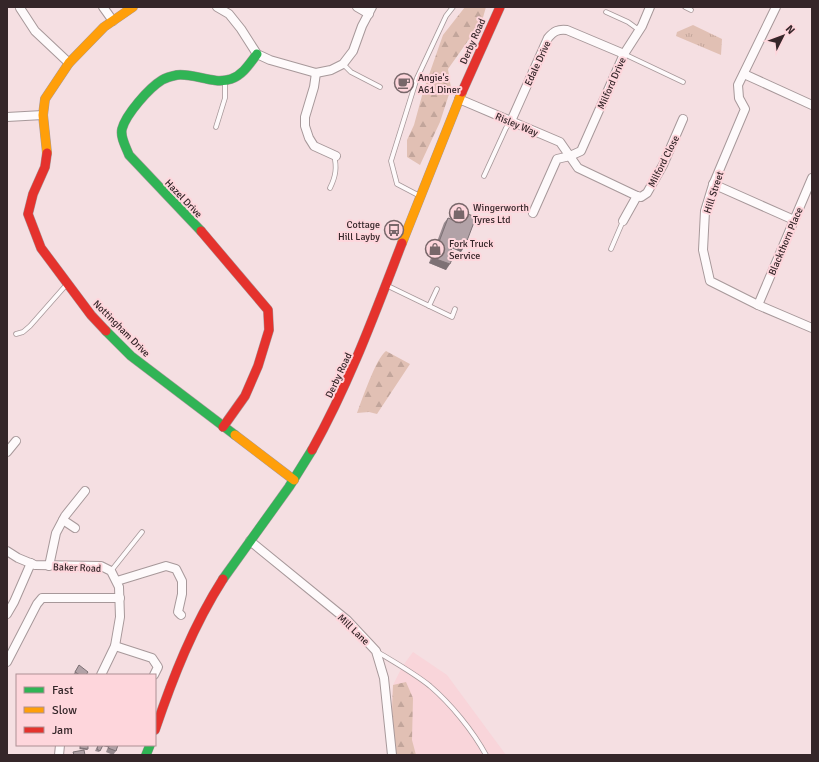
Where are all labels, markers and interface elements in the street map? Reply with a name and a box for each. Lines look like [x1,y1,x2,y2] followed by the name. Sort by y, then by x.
[763,16,803,56] north arrow
[458,17,488,66] street label: Derby Road
[783,22,797,37] text: N
[522,39,554,88] street label: Edale Drive
[595,56,629,111] street label: Milford Drive
[393,72,415,94] cafe icon: Angie's A61 Diner
[418,72,461,96] place label: Angie's A61 Diner
[493,111,540,139] street label: Risley Way
[646,133,682,189] street label: Milford Close
[702,169,727,215] street label: Hill Street
[162,177,204,220] street label: Hazel Drive
[448,202,470,224] shop icon: Wingerworth Tyres Ltd
[473,202,529,226] place label: Wingerworth Tyres Ltd
[766,206,806,277] street label: Blackthorn Place
[338,219,380,243] place label: Cottage Hill Layby
[383,219,405,241] bus stop icon: Cottage Hill Layby
[424,238,446,260] shop icon: Fork Truck Service
[449,238,493,262] place label: Fork Truck Service
[90,298,152,360] street label: Nottingham Drive
[323,351,355,400] street label: Derby Road
[53,561,101,575] street label: Baker Road
[335,612,372,648] street label: Mill Lane
[16,674,156,746] legend
[52,683,73,698] text: Fast
[52,703,77,718] text: Slow
[52,723,73,738] text: Jam

